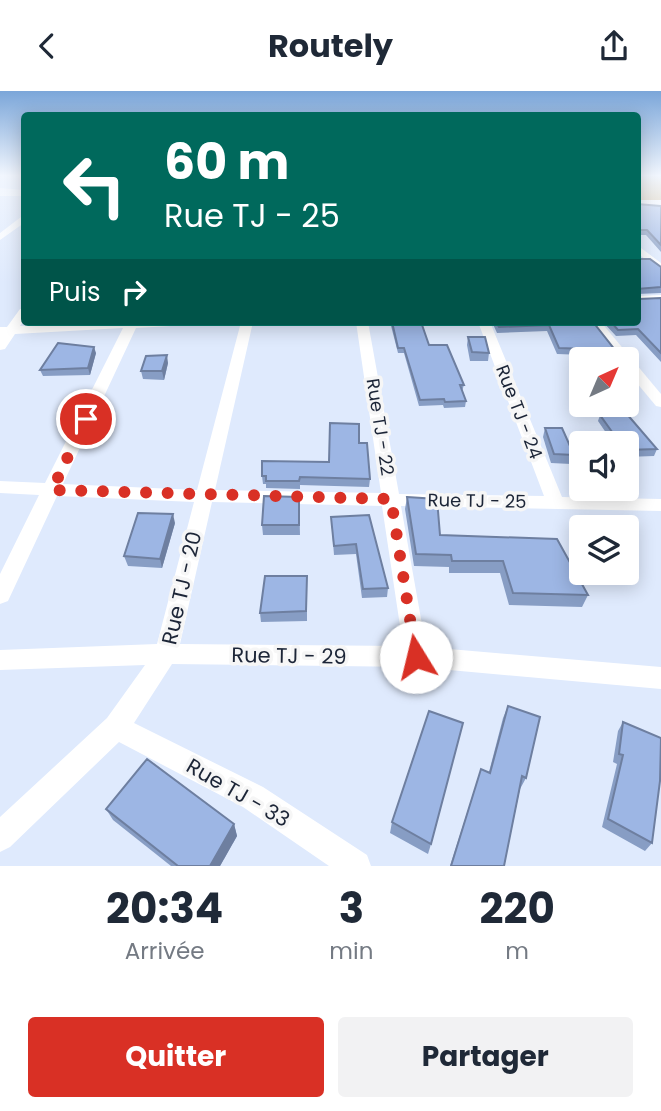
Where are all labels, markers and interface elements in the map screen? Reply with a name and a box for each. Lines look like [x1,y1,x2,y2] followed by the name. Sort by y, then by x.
[268,23,393,68] text: Routely
[28,27,66,65] icon: back
[595,27,633,65] icon: share
[164,128,289,196] text: 60 m
[49,140,140,231] icon: left
[164,193,340,238] text: Rue TJ - 25
[115,273,153,311] icon: right
[49,274,101,310] text: Puis
[569,347,639,417] north arrow
[569,347,639,585] map controls
[490,361,549,462] street label: Rue TJ - 24
[360,377,401,477] street label: Rue TJ - 22
[56,389,116,449] pin
[67,400,105,438] icon: arrive
[569,431,639,501] button: sound
[427,487,527,514] street label: Rue TJ - 25
[569,515,639,585] button: layers
[154,528,209,647] street label: Rue TJ - 20
[379,620,453,694] position arrow
[231,640,347,671] street label: Rue TJ - 29
[181,751,295,834] street label: Rue TJ - 33
[106,879,223,938] text: 20:34
[339,879,364,938] text: 3
[480,879,555,938] text: 220
[125,935,205,967] text: Arrivée
[329,935,373,967] text: min
[505,935,529,967] text: m
[28,1017,324,1097] button: Quitter
[338,1017,633,1097] button: Partager

